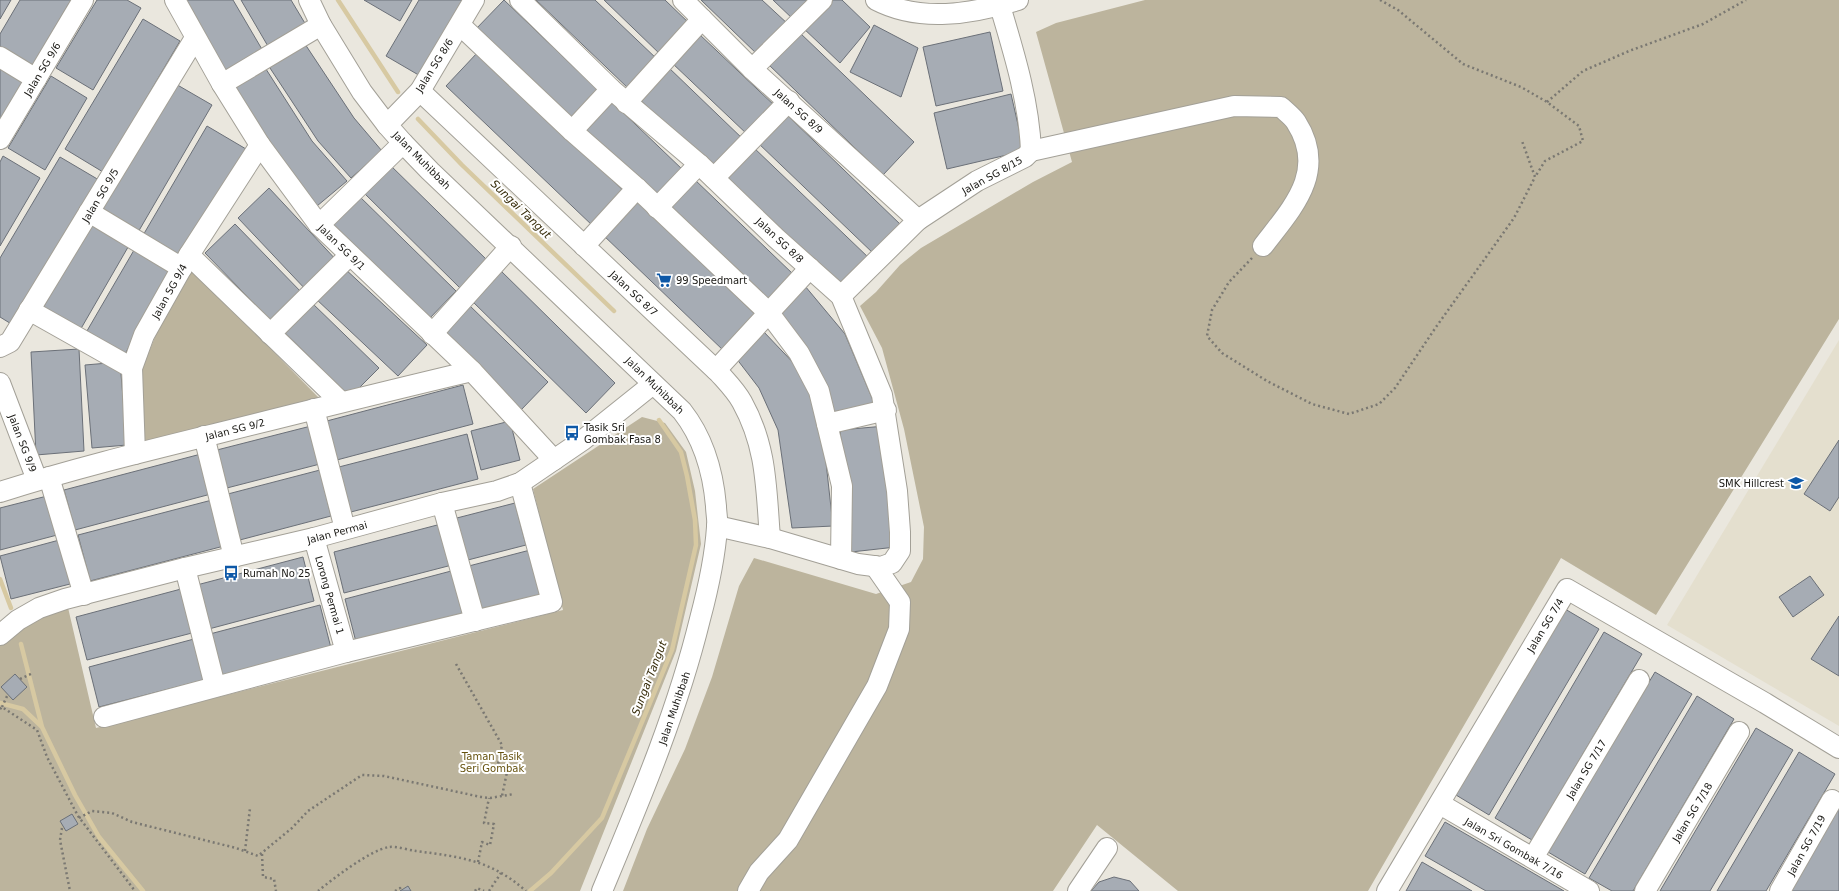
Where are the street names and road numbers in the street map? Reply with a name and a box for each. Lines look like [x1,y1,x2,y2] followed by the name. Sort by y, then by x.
[413,37,455,95] street label: Jalan SG 8/6
[22,40,63,99] street label: Jalan SG 9/6
[772,86,825,136] street label: Jalan SG 8/9
[390,129,453,191] street label: Jalan Muhibbah
[959,154,1024,197] street label: Jalan SG 8/15
[80,166,121,225] street label: Jalan SG 9/5
[753,215,806,265] street label: Jalan SG 8/8
[315,222,367,272] street label: Jalan SG 9/1
[149,262,189,321] street label: Jalan SG 9/4
[607,268,660,318] street label: Jalan SG 8/7
[623,354,686,416] street label: Jalan Muhibbah
[6,412,39,474] street label: Jalan SG 9/9
[203,417,266,442] street label: Jalan SG 9/2
[305,519,368,546] street label: Jalan Permai
[313,555,346,636] street label: Lorong Permai 1
[1525,596,1566,655] street label: Jalan SG 7/4
[656,670,692,747] street label: Jalan Muhibbah
[1564,738,1608,802] street label: Jalan SG 7/17
[1670,781,1714,845] street label: Jalan SG 7/18
[1785,813,1828,878] street label: Jalan SG 7/19
[1462,815,1565,881] street label: Jalan Sri Gombak 7/16

